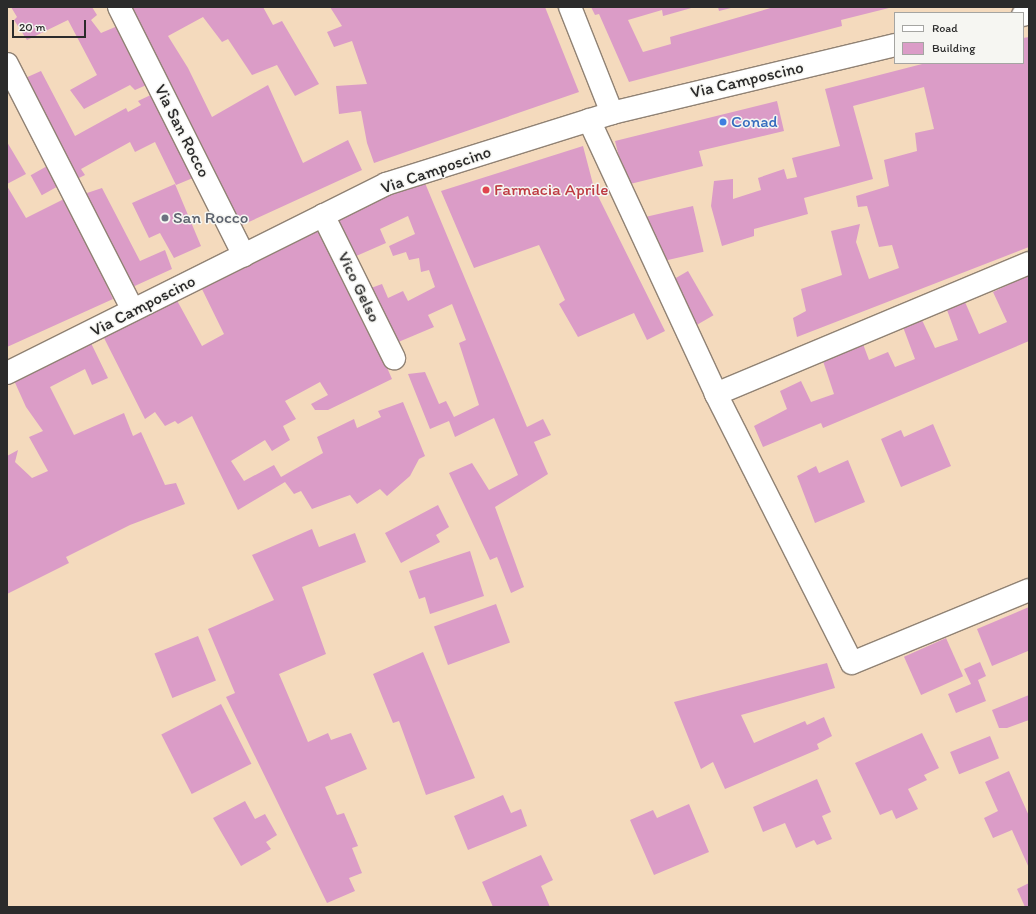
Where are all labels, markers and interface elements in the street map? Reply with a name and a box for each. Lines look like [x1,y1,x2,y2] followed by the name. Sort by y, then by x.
[14,12,88,38] scale bar
[894,12,1024,64] legend
[19,20,46,34] text: 20 m
[932,21,958,35] text: Road
[932,41,975,55] text: Building
[689,57,805,103] street label: Via Camposcino
[150,81,214,181] street label: Via San Rocco
[731,112,778,132] place label: Conad
[718,117,728,127] marker: Conad
[378,142,494,198] street label: Via Camposcino
[494,180,608,200] place label: Farmacia Aprile
[481,185,491,195] marker: Farmacia Aprile
[173,208,248,228] place label: San Rocco
[160,213,170,223] marker: San Rocco
[333,249,385,325] street label: Vico Gelso
[87,271,199,341] street label: Via Camposcino

